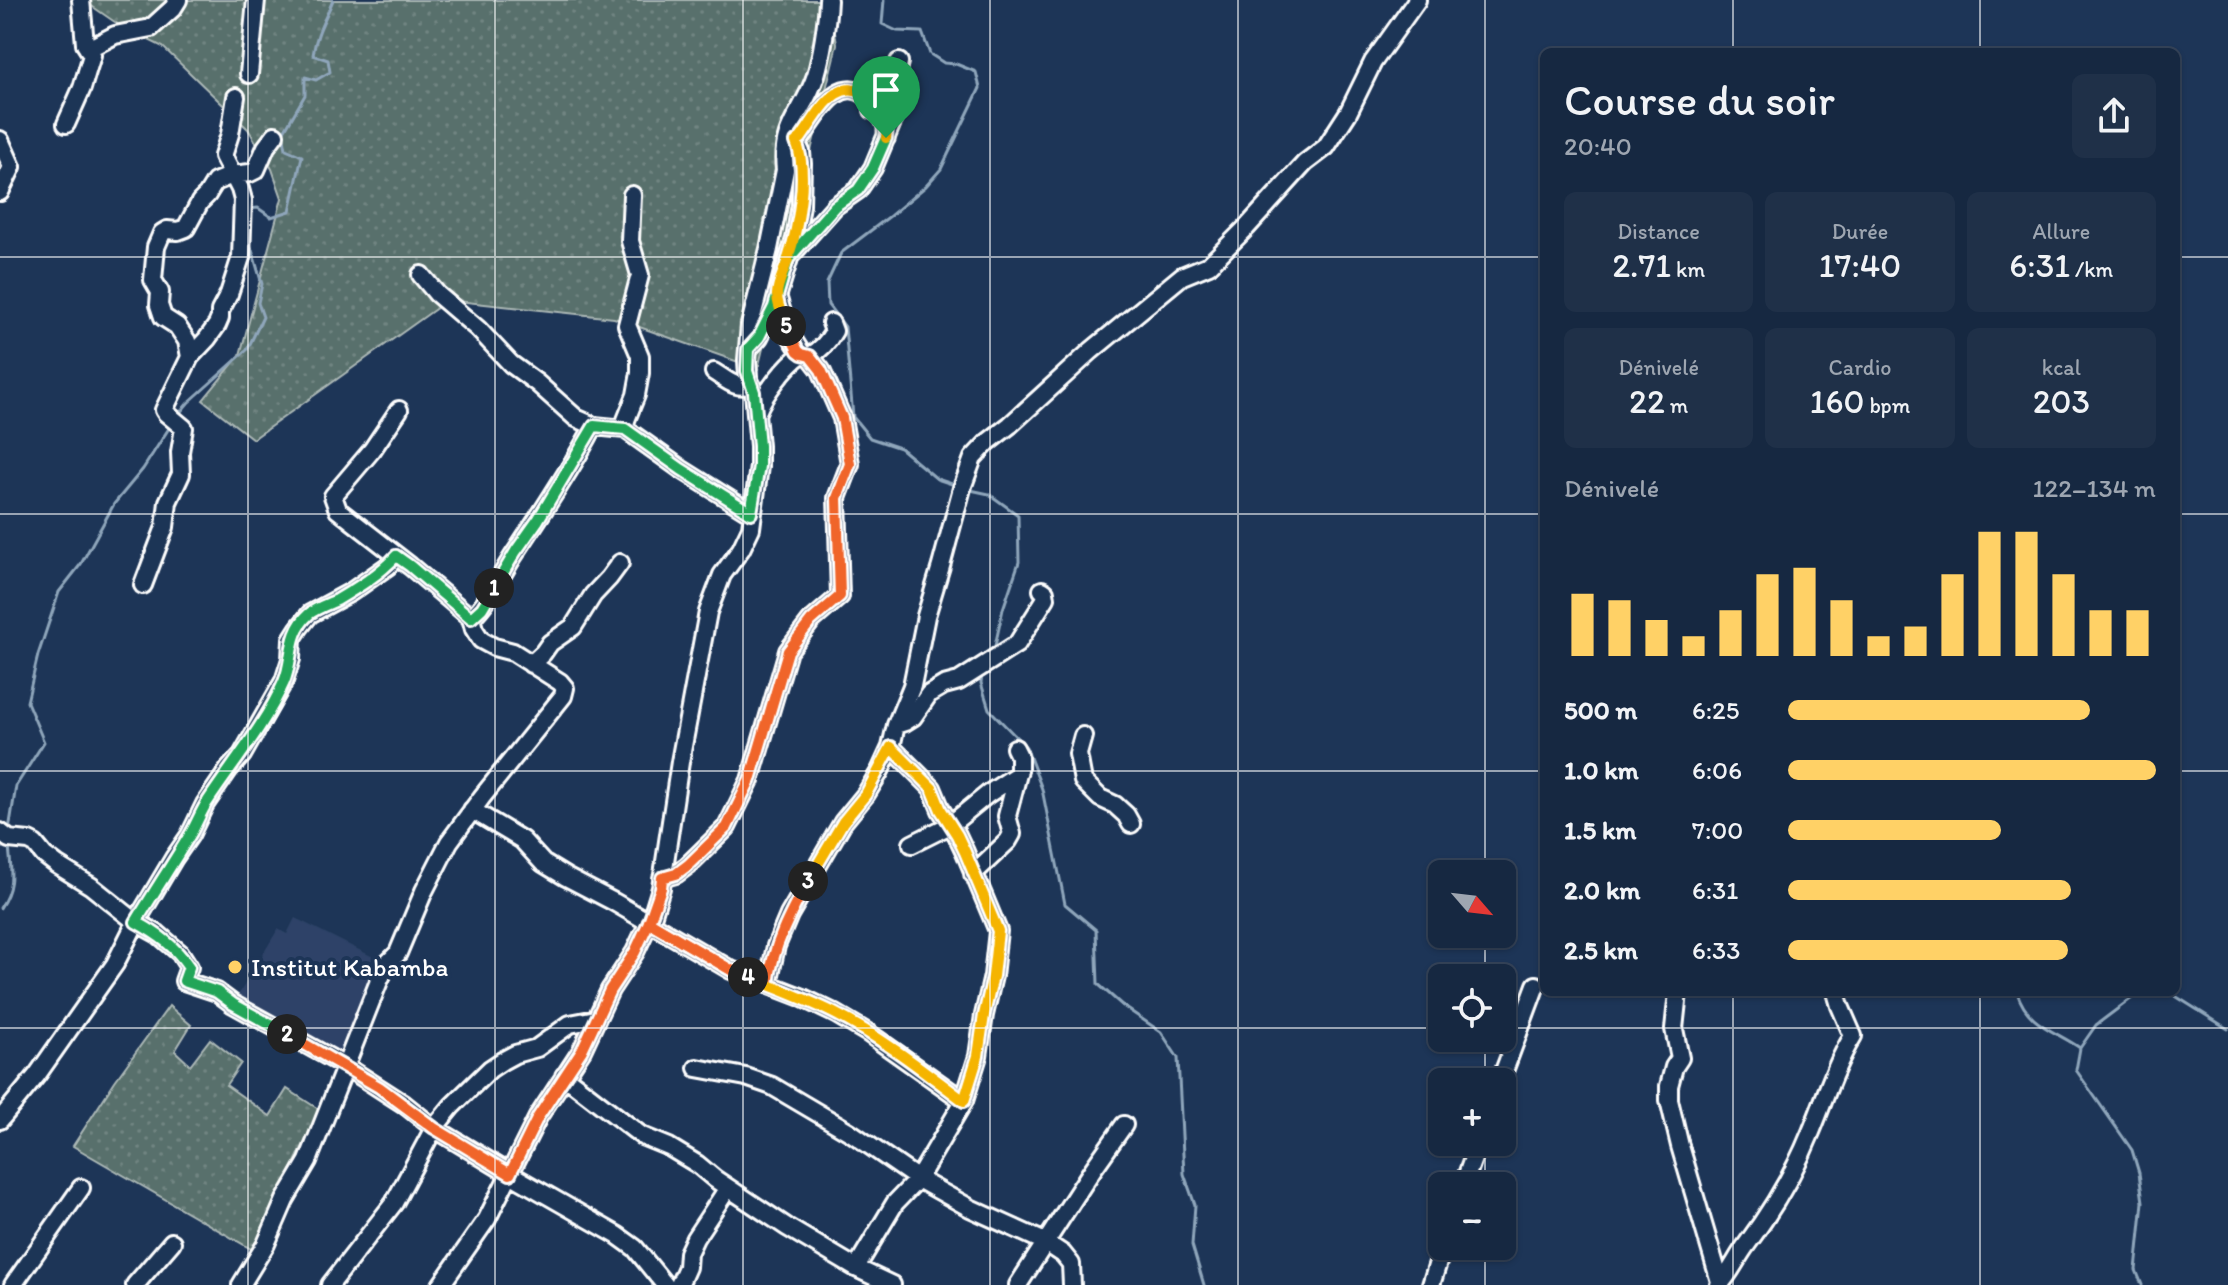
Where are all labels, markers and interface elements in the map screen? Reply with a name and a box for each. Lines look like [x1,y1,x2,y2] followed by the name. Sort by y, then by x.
[852,56,920,138] pin
[864,68,908,112] icon: arrive
[1564,73,1835,126] text: Course du soir
[2072,74,2156,158] button: share
[1564,130,1632,162] text: 20:40
[1617,218,1700,245] text: Distance
[1832,218,1888,245] text: Durée
[2032,218,2090,245] text: Allure
[1612,245,1671,286] text: 2.71
[1819,245,1901,286] text: 17:40
[2009,245,2070,286] text: 6:31
[1671,256,1705,283] text: km
[2070,256,2113,283] text: /km
[766,306,806,346] pin: 5
[780,312,792,339] text: 5
[1618,354,1699,381] text: Dénivelé
[1829,354,1891,381] text: Cardio
[2042,354,2081,381] text: kcal
[1629,381,1665,422] text: 22
[1810,381,1864,422] text: 160
[2033,381,2090,422] text: 203
[1665,392,1688,419] text: m
[1864,392,1910,419] text: bpm
[1564,472,1659,504] text: Dénivelé
[2032,472,2156,504] text: 122–134 m
[474,568,514,608] pin: 1
[489,574,499,601] text: 1
[1564,694,1637,726] text: 500 m
[1692,694,1739,726] text: 6:25
[1564,754,1639,786] text: 1.0 km
[1692,754,1742,786] text: 6:06
[1564,814,1636,846] text: 1.5 km
[1692,814,1743,846] text: 7:00
[1428,860,1516,948] north arrow
[1428,860,1516,1260] map controls
[788,861,828,901] pin: 3
[802,867,814,894] text: 3
[1564,874,1640,906] text: 2.0 km
[1692,874,1738,906] text: 6:31
[1564,934,1638,966] text: 2.5 km
[1692,934,1740,966] text: 6:33
[251,951,449,983] place label: Institut Kabamba
[728,957,768,997] pin: 4
[226,958,244,976] marker: Institut Kabamba
[741,963,755,990] text: 4
[1428,964,1516,1052] button: locate
[267,1014,307,1054] pin: 2
[281,1020,293,1047] text: 2
[1428,1068,1516,1156] button: +
[1428,1172,1516,1260] button: −

